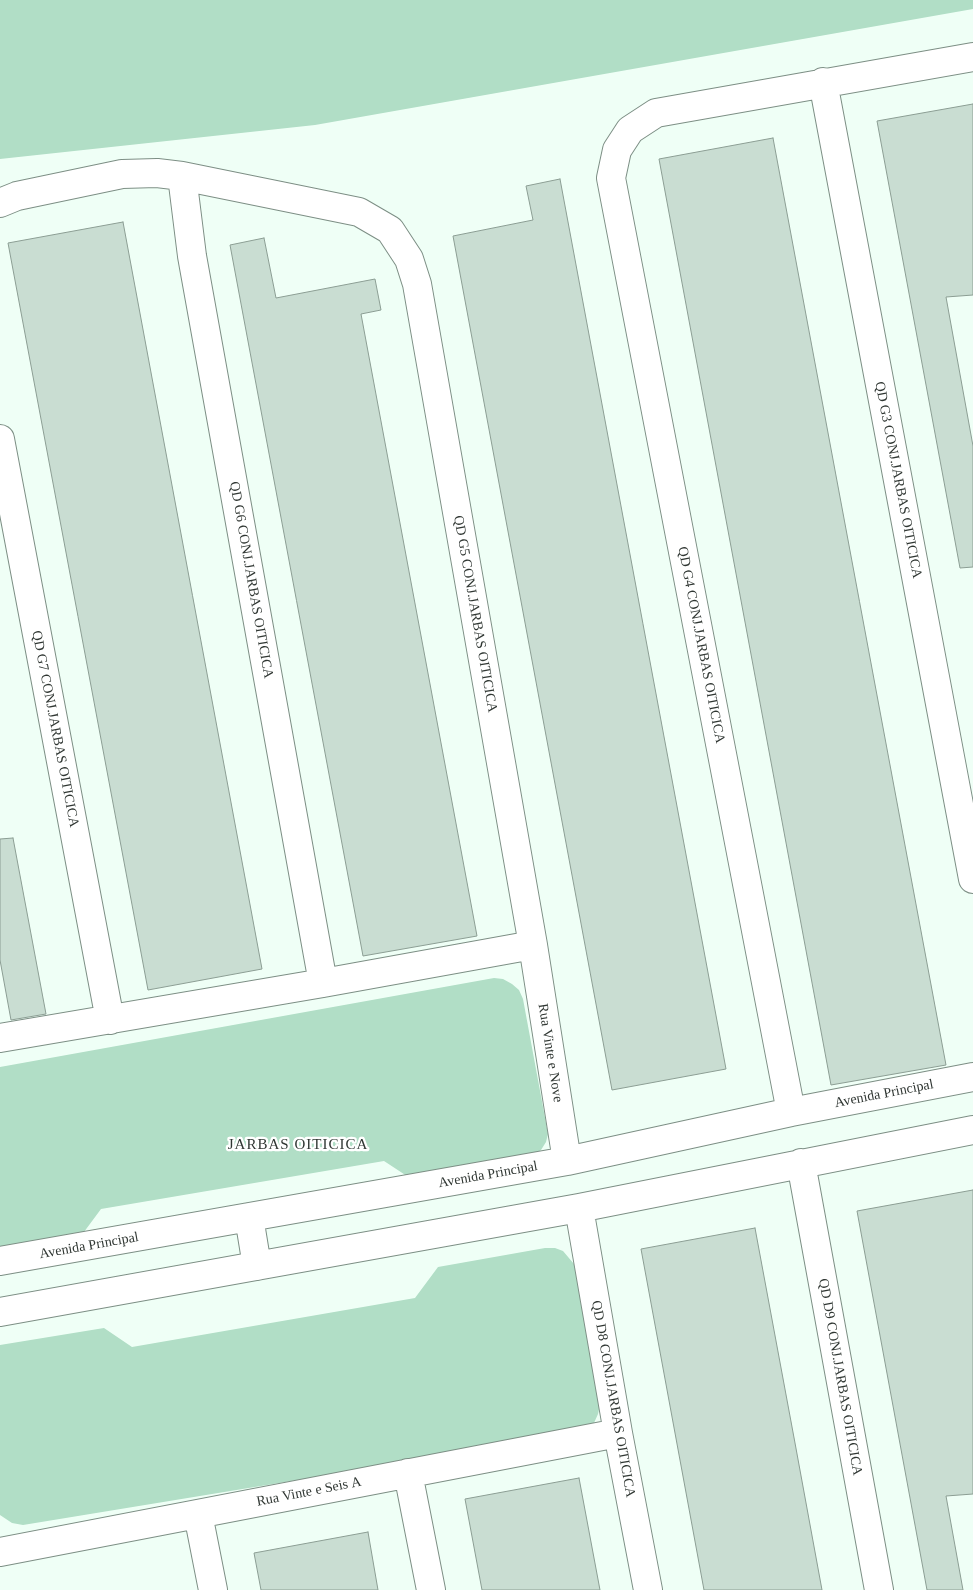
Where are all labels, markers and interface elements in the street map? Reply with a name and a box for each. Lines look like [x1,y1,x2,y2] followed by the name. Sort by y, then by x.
[871,380,925,580] street label: QD G3 CONJ.JARBAS OITICICA
[225,480,277,680] street label: QD G6 CONJ.JARBAS OITICICA
[449,514,501,714] street label: QD G5 CONJ.JARBAS OITICICA
[674,545,728,745] street label: QD G4 CONJ.JARBAS OITICICA
[28,629,82,829] street label: QD G7 CONJ.JARBAS OITICICA
[534,1002,566,1104] street label: Rua Vinte e Nove
[833,1076,935,1112] street label: Avenida Principal
[226,1136,370,1154] district label: JARBAS OITICICA
[437,1158,539,1192] street label: Avenida Principal
[38,1229,140,1263] street label: Avenida Principal
[814,1277,866,1477] street label: QD D9 CONJ.JARBAS OITICICA
[587,1299,639,1499] street label: QD D8 CONJ.JARBAS OITICICA
[255,1474,363,1510] street label: Rua Vinte e Seis A

